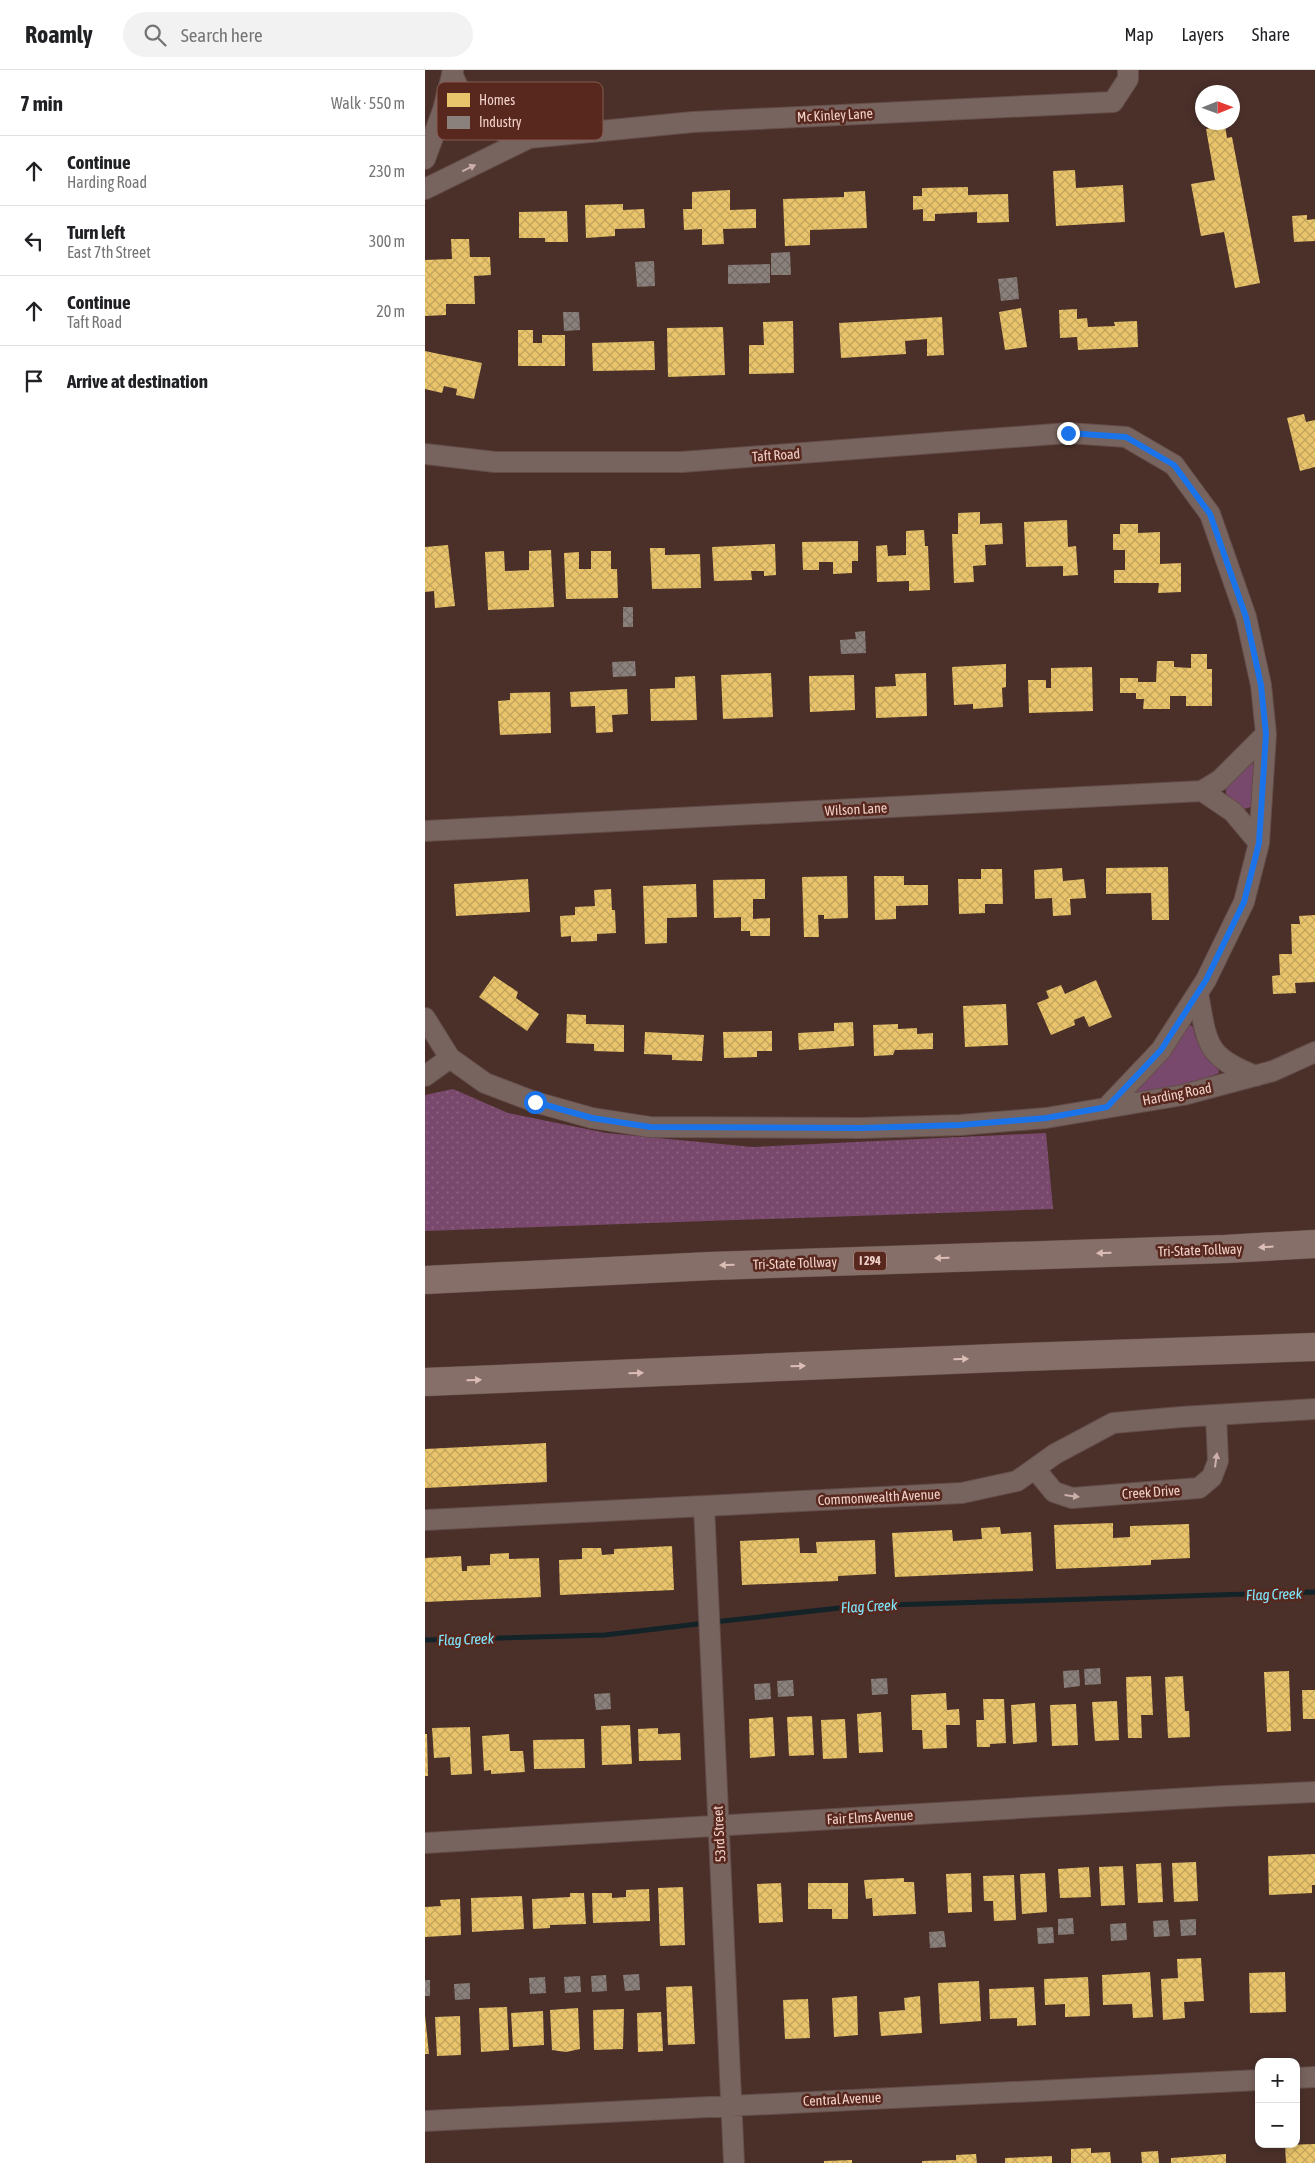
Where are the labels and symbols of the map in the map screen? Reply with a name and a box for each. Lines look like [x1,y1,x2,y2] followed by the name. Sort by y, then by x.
[437,82,603,140] legend
[1195,85,1240,130] north arrow
[479,92,515,108] text: Homes
[797,105,873,125] street label: Mc Kinley Lane
[479,114,522,130] text: Industry
[462,164,476,172] one-way arrow
[1057,422,1080,445] route end
[751,445,801,465] street label: Taft Road
[824,799,888,819] street label: Wilson Lane
[1141,1079,1213,1109] street label: Harding Road
[524,1091,547,1114] route start
[1158,1241,1243,1259] street label: Tri-State Tollway
[1258,1243,1274,1251] one-way arrow
[1096,1249,1112,1257] one-way arrow
[854,1252,886,1270] road number: I 294
[753,1254,838,1272] street label: Tri-State Tollway
[933,1255,949,1263] one-way arrow
[718,1261,734,1269] one-way arrow
[953,1355,969,1363] one-way arrow
[791,1362,807,1370] one-way arrow
[628,1369,644,1377] one-way arrow
[466,1376,482,1384] one-way arrow
[1212,1452,1220,1468] one-way arrow
[1121,1482,1181,1502] street label: Creek Drive
[817,1486,941,1508] street label: Commonwealth Avenue
[1064,1492,1080,1500] one-way arrow
[1245,1585,1303,1603] water label: Flag Creek
[840,1596,898,1616] water label: Flag Creek
[437,1630,495,1648] water label: Flag Creek
[710,1805,728,1863] street label: 53rd Street
[826,1807,914,1827] street label: Fair Elms Avenue
[803,2089,881,2109] street label: Central Avenue

